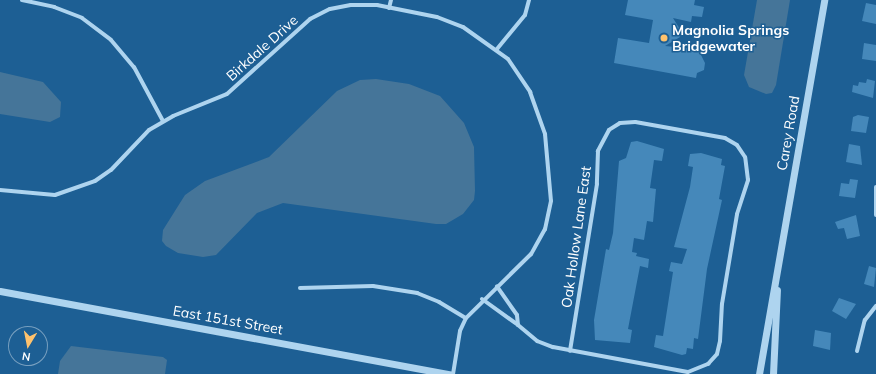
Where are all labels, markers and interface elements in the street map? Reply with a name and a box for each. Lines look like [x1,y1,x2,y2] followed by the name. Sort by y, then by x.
[223,12,301,84] street label: Birkdale Drive
[672,22,789,54] place label: Magnolia Springs Bridgewater
[659,33,669,43] marker: Magnolia Springs Bridgewater
[773,94,803,172] street label: Carey Road
[558,165,594,309] street label: Oak Hollow Lane East
[172,302,284,338] street label: East 151st Street
[8,326,48,366] north arrow
[21,349,31,364] text: N

